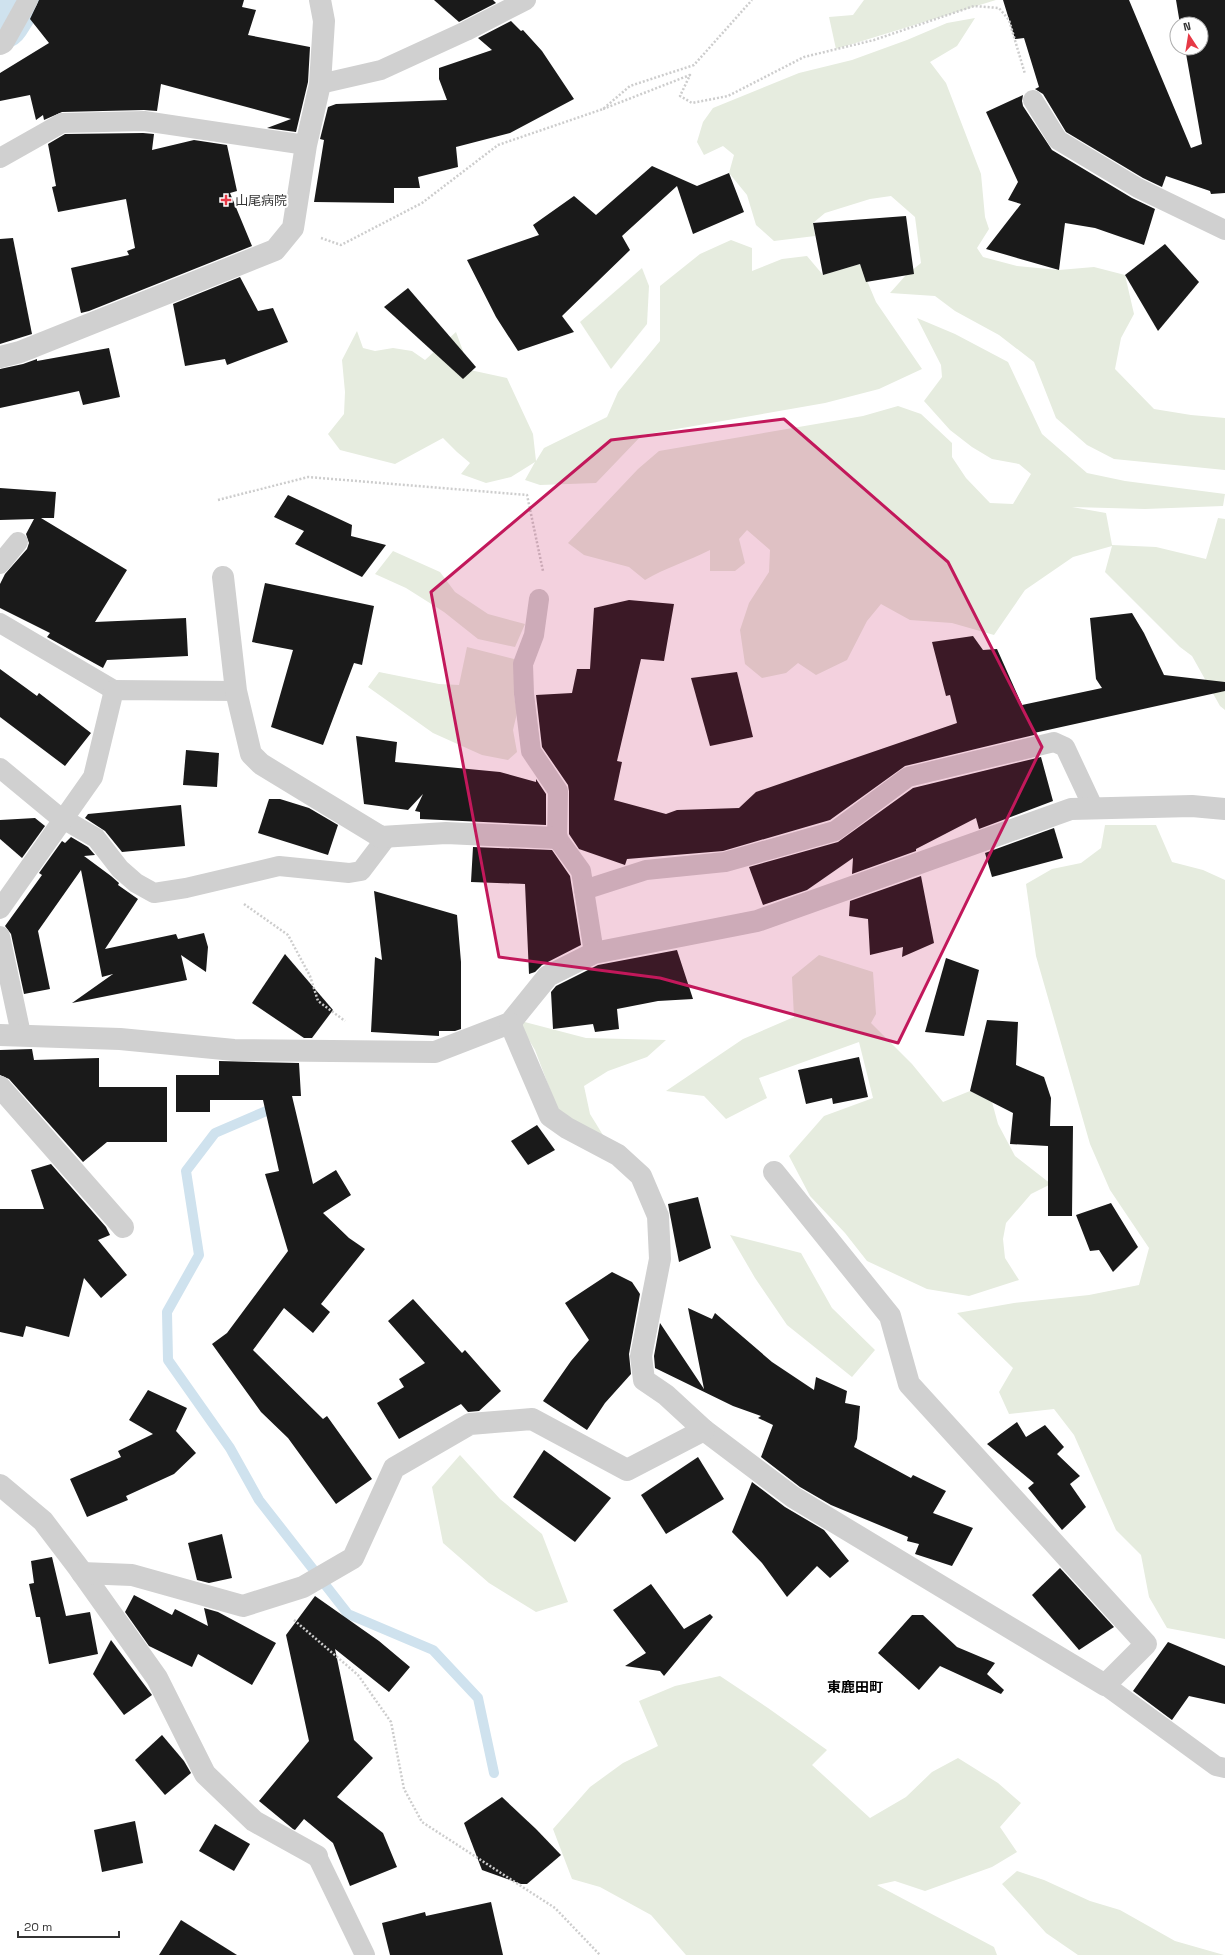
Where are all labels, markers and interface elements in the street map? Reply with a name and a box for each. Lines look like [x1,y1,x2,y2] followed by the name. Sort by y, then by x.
[1169,16,1209,56] north arrow
[1182,19,1192,34] text: N
[235,192,287,209] place label: 山尾病院
[220,194,232,206] marker: 山尾病院
[827,1678,883,1696] district label: 東鹿田町
[18,1913,119,1939] scale bar
[24,1919,52,1935] text: 20 m

